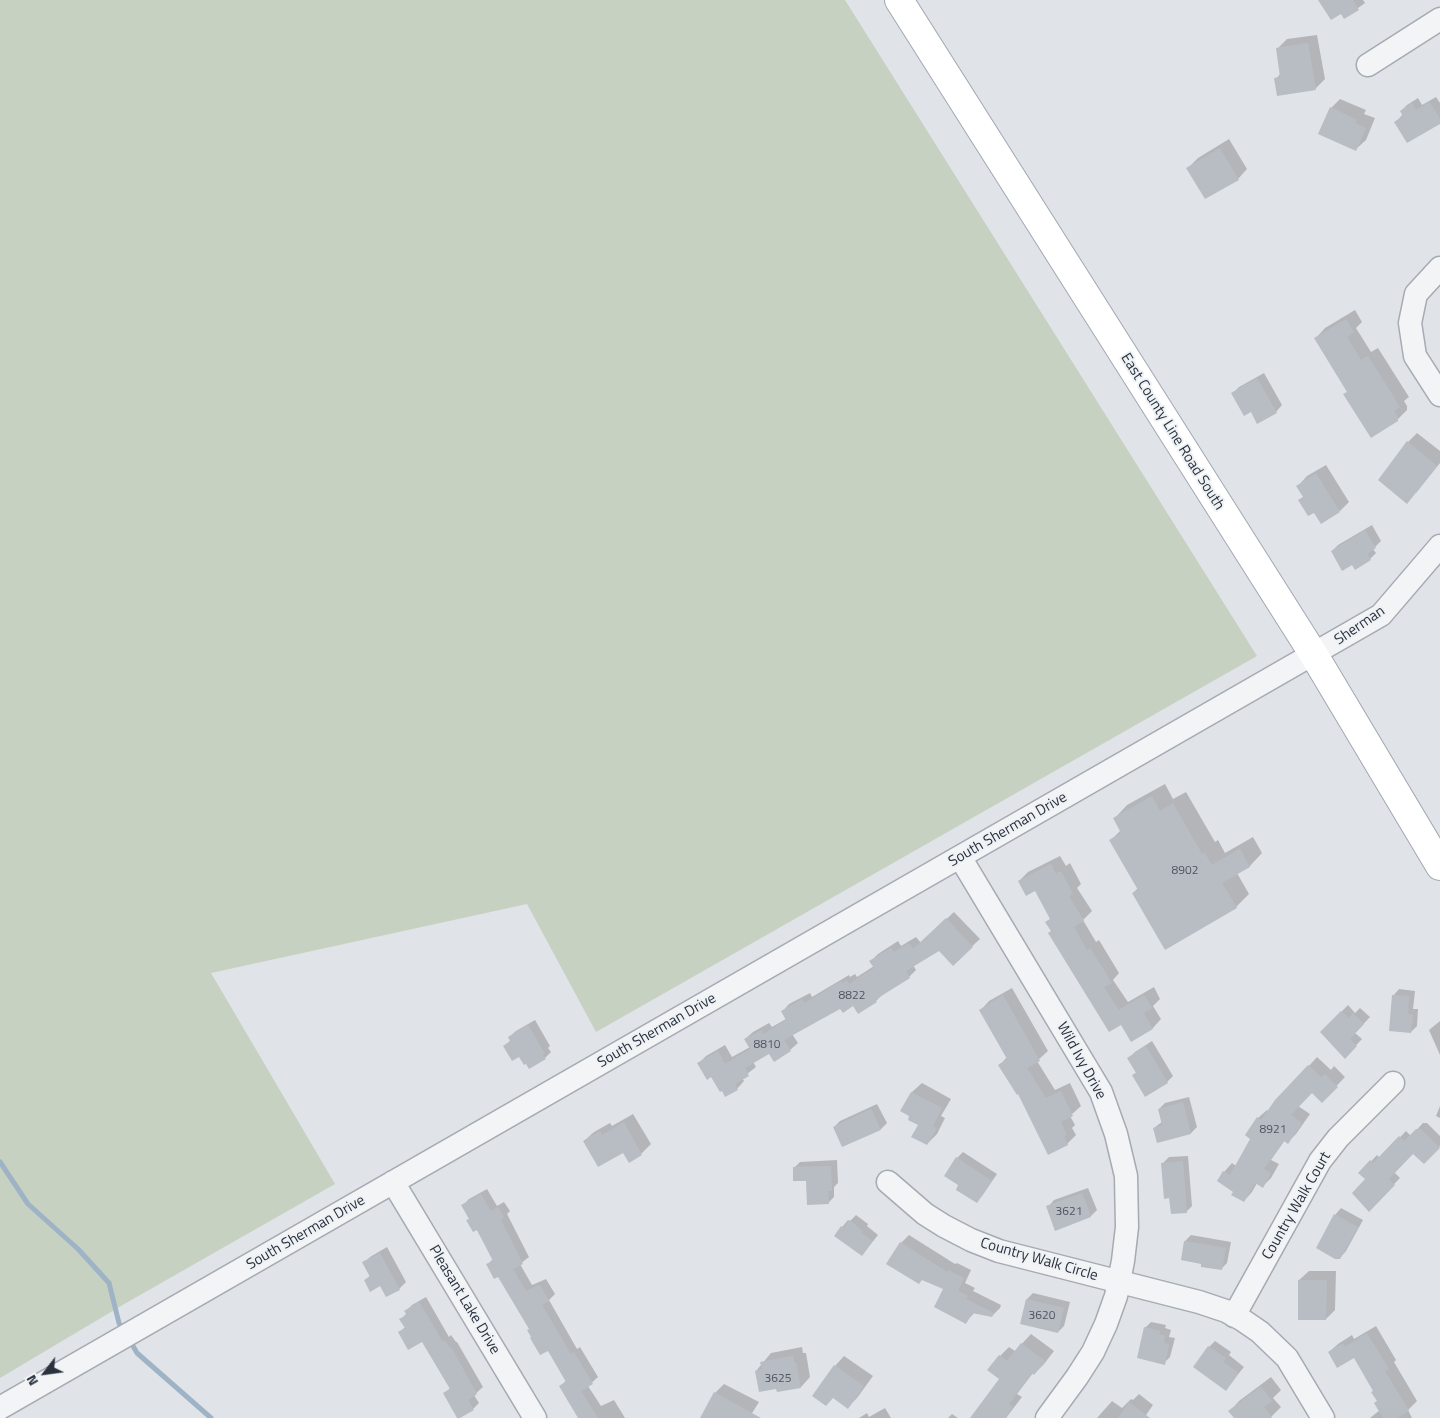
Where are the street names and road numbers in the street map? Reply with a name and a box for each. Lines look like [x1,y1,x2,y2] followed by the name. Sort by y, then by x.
[1116,350,1228,514] street label: East County Line Road South
[1331,603,1389,649] street label: Sherman
[946,789,1070,871] street label: South Sherman Drive
[595,990,719,1072] street label: South Sherman Drive
[1052,1019,1110,1103] street label: Wild Ivy Drive
[1259,1149,1335,1263] street label: Country Walk Court
[244,1192,368,1274] street label: South Sherman Drive
[978,1235,1100,1285] street label: Country Walk Circle
[424,1242,504,1358] street label: Pleasant Lake Drive

